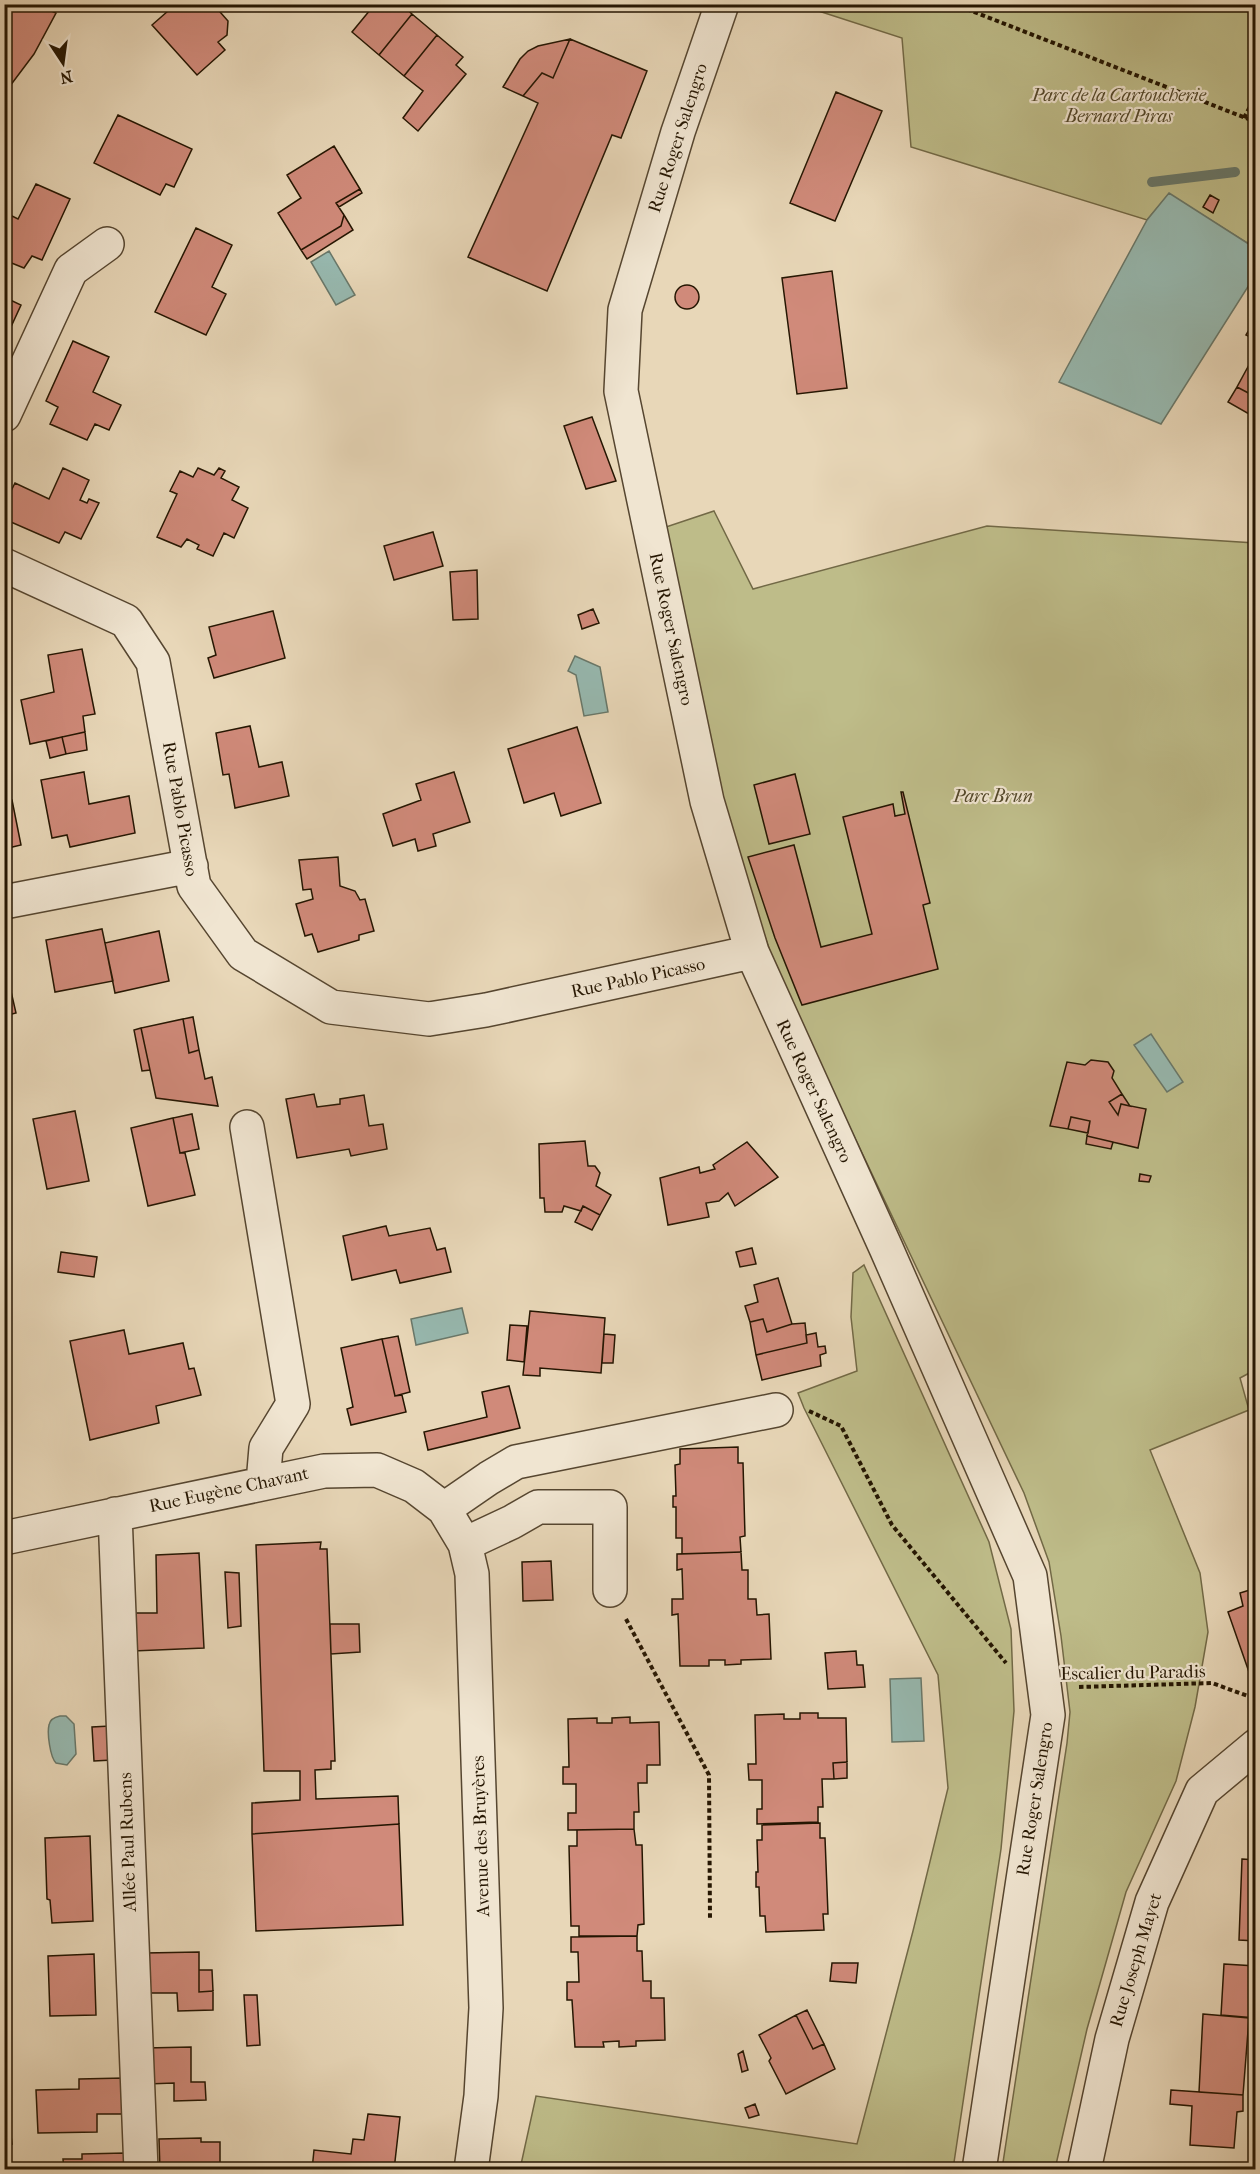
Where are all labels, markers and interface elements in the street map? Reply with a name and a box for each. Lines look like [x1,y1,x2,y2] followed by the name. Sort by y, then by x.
[33,33,93,93] north arrow
[644,61,712,215] street label: Rue Roger Salengro
[57,67,74,88] text: N
[1031,85,1207,127] park label: Parc de la Cartoucherie Bernard Piras
[645,551,697,707] street label: Rue Roger Salengro
[158,740,202,878] street label: Rue Pablo Picasso
[952,786,1033,807] park label: Parc Brun
[569,954,707,1002] street label: Rue Pablo Picasso
[772,1016,856,1166] street label: Rue Roger Salengro
[147,1463,311,1517] street label: Rue Eugène Chavant
[1060,1661,1206,1685] street label: Escalier du Paradis
[1012,1720,1058,1878] street label: Rue Roger Salengro
[468,1754,494,1918] street label: Avenue des Bruyères
[115,1772,141,1913] street label: Allée Paul Rubens
[1106,1890,1167,2030] street label: Rue Joseph Mayet

